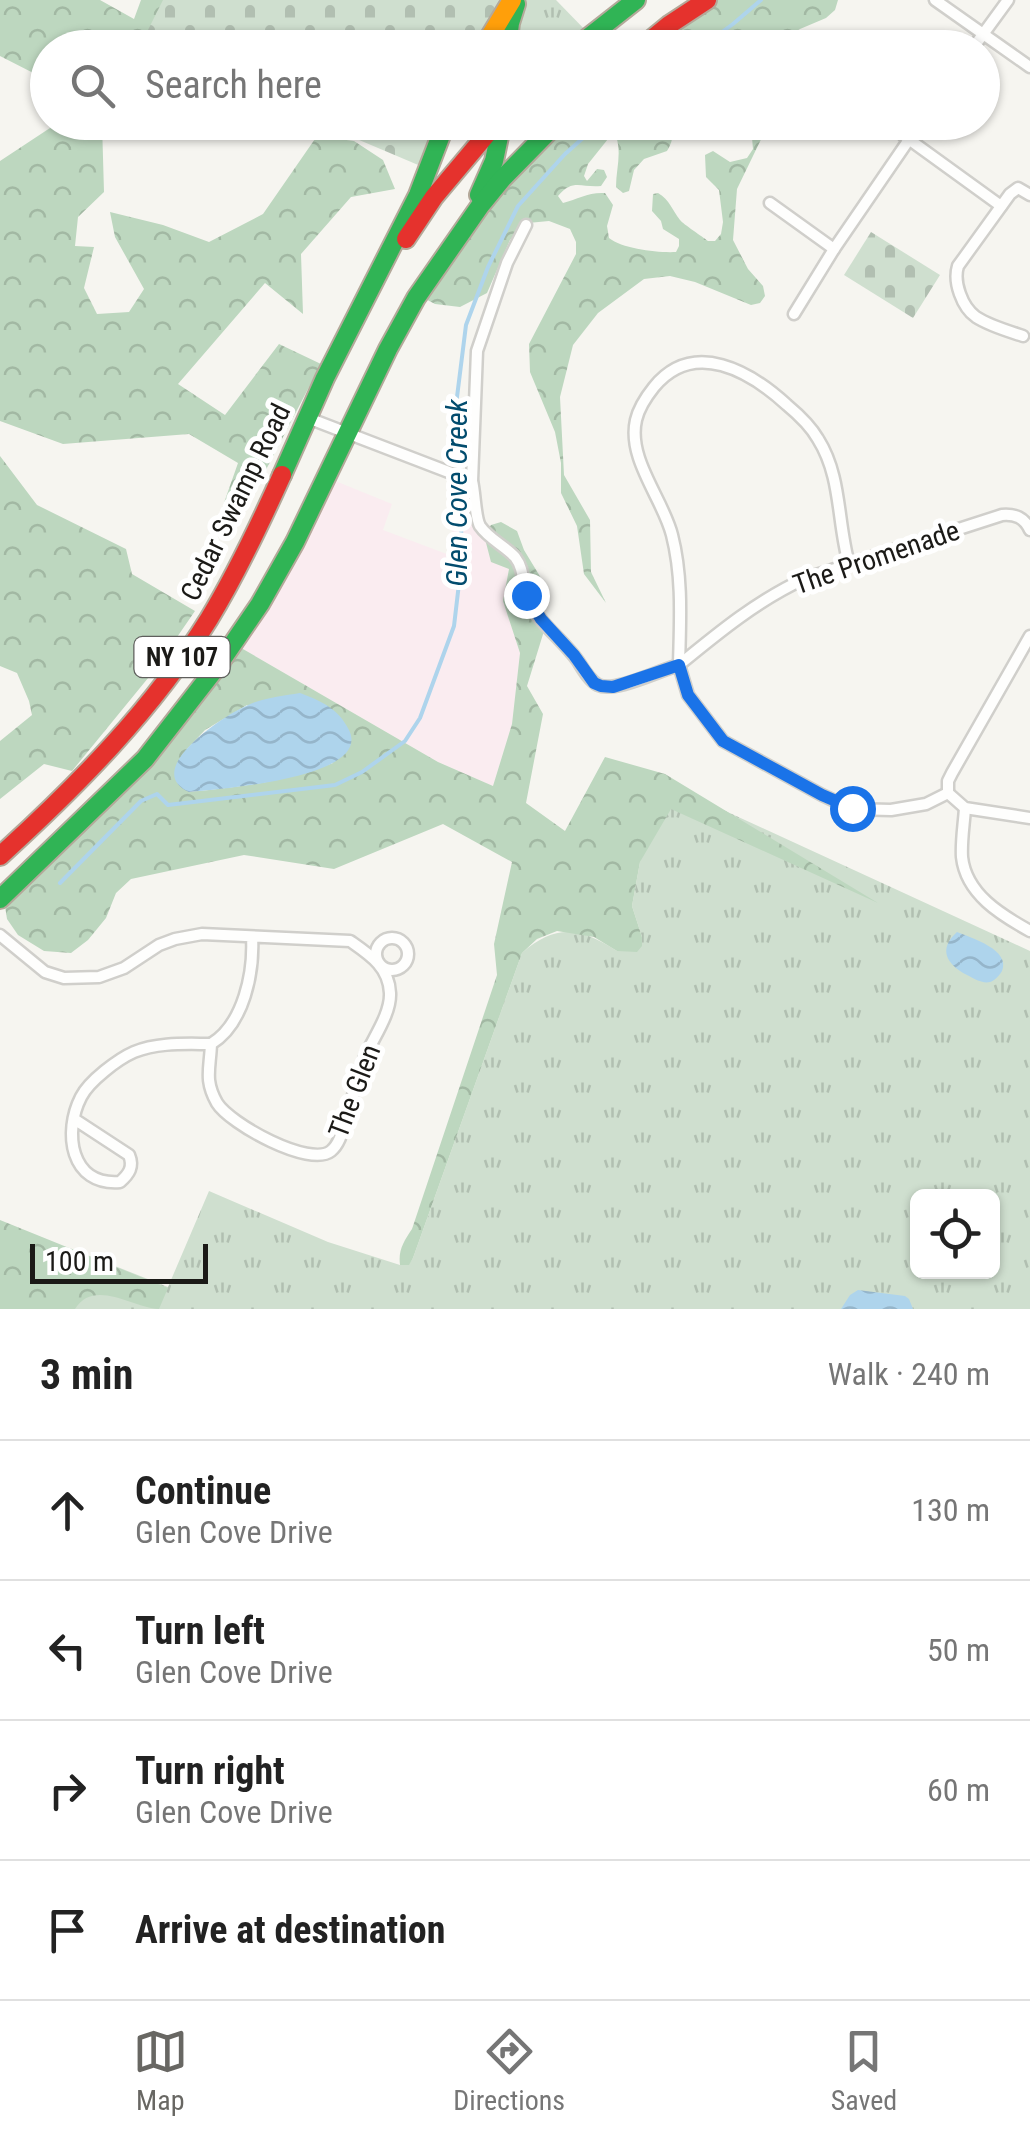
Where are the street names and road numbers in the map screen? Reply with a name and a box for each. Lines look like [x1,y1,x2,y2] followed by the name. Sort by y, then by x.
[174,398,297,606] street label: Cedar Swamp Road
[789,514,964,601] street label: The Promenade
[134,637,230,677] road number: NY 107
[322,1040,387,1143] street label: The Glen

